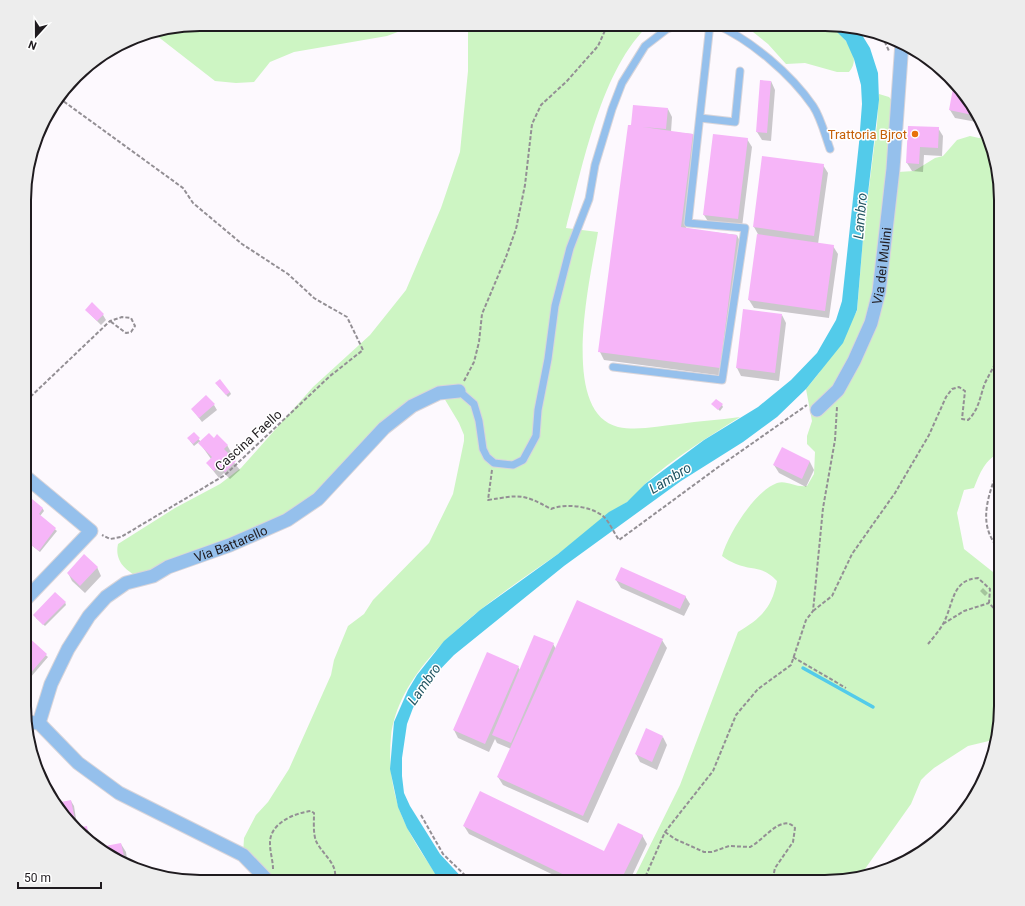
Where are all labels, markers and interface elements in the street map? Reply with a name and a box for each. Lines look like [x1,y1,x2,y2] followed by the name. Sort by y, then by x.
[16,16,56,56] north arrow
[26,37,39,52] text: N
[828,127,907,142] place label: Trattoria Bjrot
[910,129,920,139] marker: Trattoria Bjrot
[850,192,870,240] water label: Lambro
[869,227,894,306] street label: Via dei Mulini
[212,407,285,474] street label: Cascina Faello
[646,459,694,497] water label: Lambro
[192,523,270,565] street label: Via Battarello
[404,660,444,708] water label: Lambro
[18,864,101,890] scale bar
[24,871,51,885] text: 50 m

